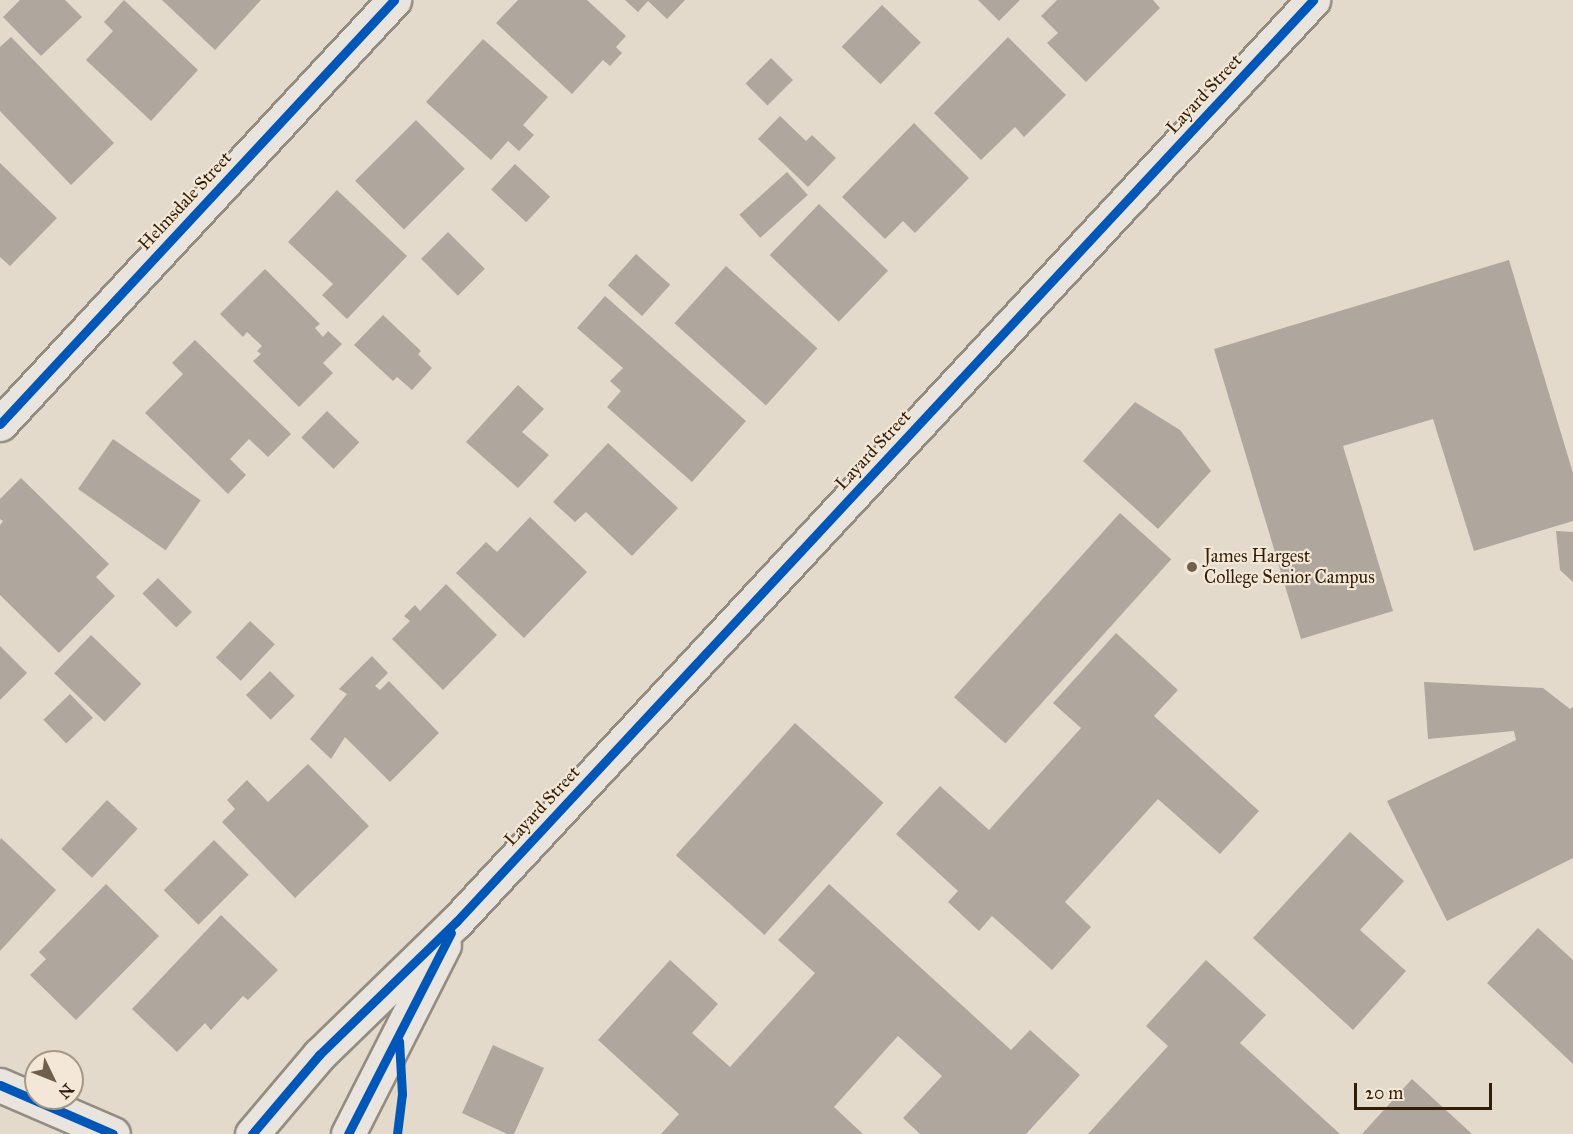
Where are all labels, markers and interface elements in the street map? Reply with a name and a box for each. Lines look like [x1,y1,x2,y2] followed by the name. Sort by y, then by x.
[1162,50,1246,138] street label: Layard Street
[134,147,236,255] street label: Helmsdale Street
[831,406,915,494] street label: Layard Street
[1204,546,1375,588] place label: James Hargest College Senior Campus
[1185,560,1199,574] marker: James Hargest College Senior Campus
[500,762,584,850] street label: Layard Street
[24,1050,84,1110] north arrow
[1357,1071,1495,1109] scale bar
[54,1080,78,1103] text: N
[1365,1082,1403,1104] text: 20 m

